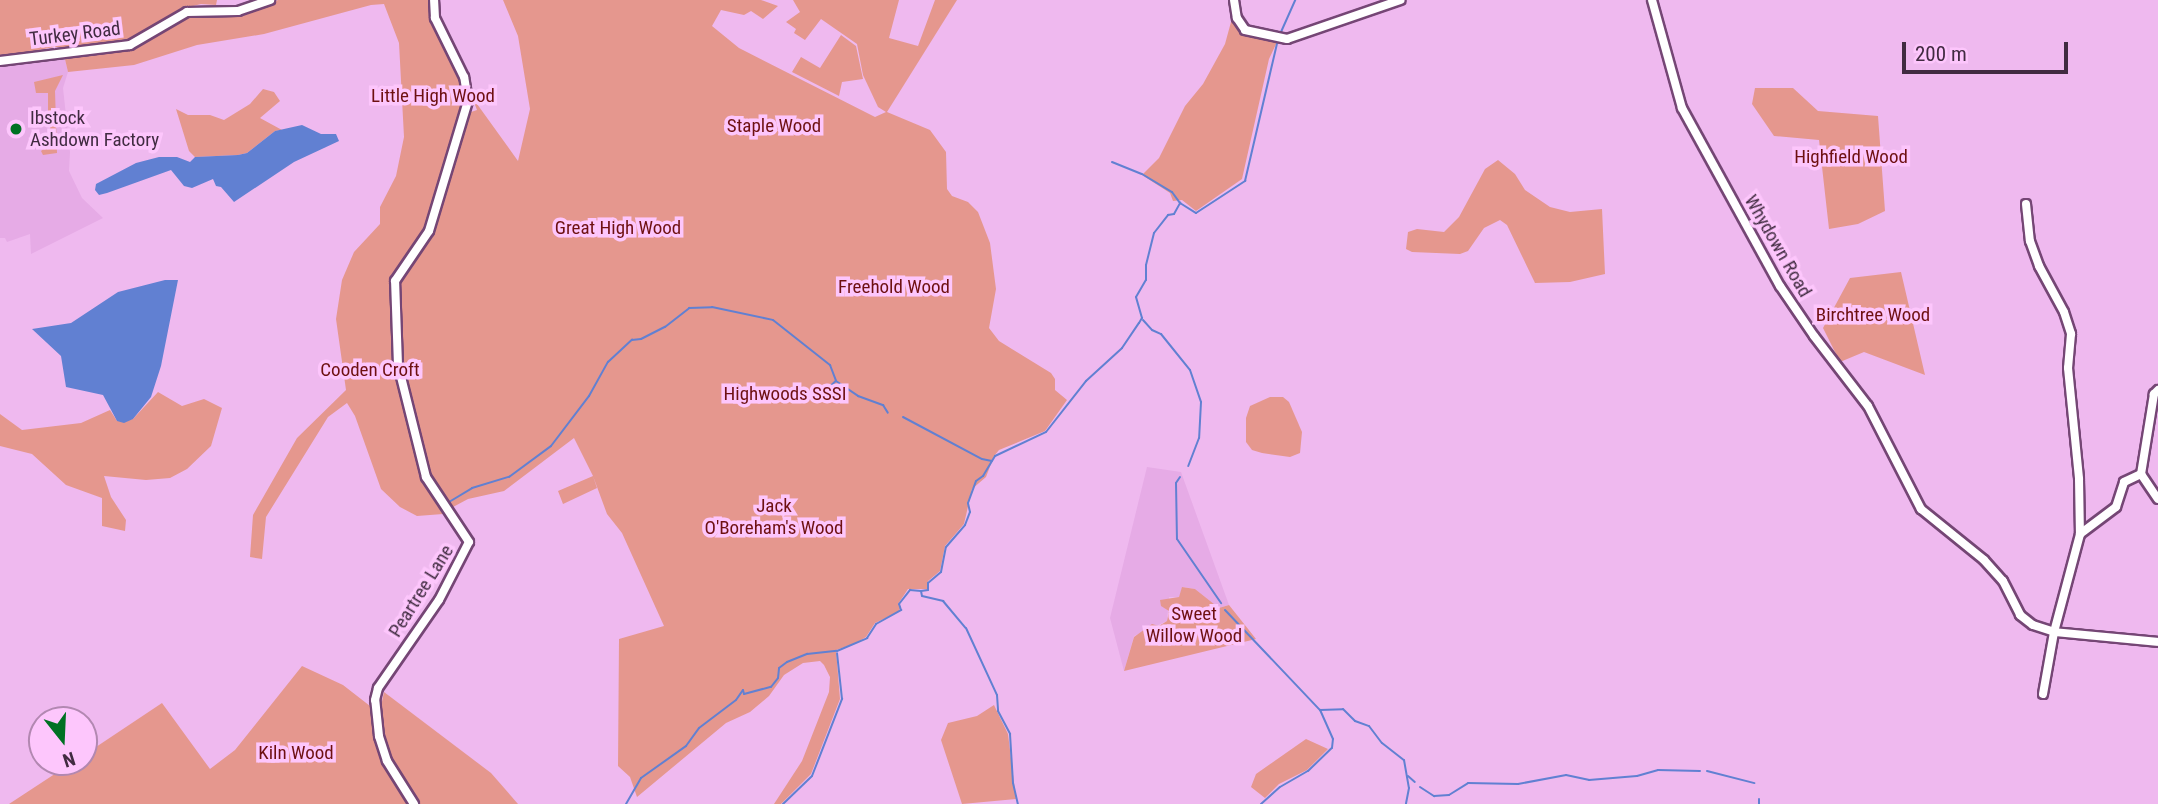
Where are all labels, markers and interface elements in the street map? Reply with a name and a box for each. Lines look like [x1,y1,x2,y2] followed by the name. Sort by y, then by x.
[28,17,122,51] street label: Turkey Road
[1906,28,2072,72] scale bar
[1915,42,1967,66] text: 200 m
[371,85,495,107] park label: Little High Wood
[30,107,159,151] place label: Ibstock Ashdown Factory
[727,115,821,137] park label: Staple Wood
[8,121,24,137] marker: Ibstock Ashdown Factory
[1794,146,1908,168] park label: Highfield Wood
[1740,191,1816,301] street label: Whydown Road
[555,217,681,239] park label: Great High Wood
[838,276,950,298] park label: Freehold Wood
[1816,304,1930,326] park label: Birchtree Wood
[320,359,420,381] park label: Cooden Croft
[724,383,846,405] park label: Highwoods SSSI
[704,495,844,539] park label: Jack O'Boreham's Wood
[384,541,458,641] street label: Peartree Lane
[1146,603,1242,647] park label: Sweet Willow Wood
[28,706,98,776] north arrow
[258,742,334,764] park label: Kiln Wood
[60,747,78,772] text: N

